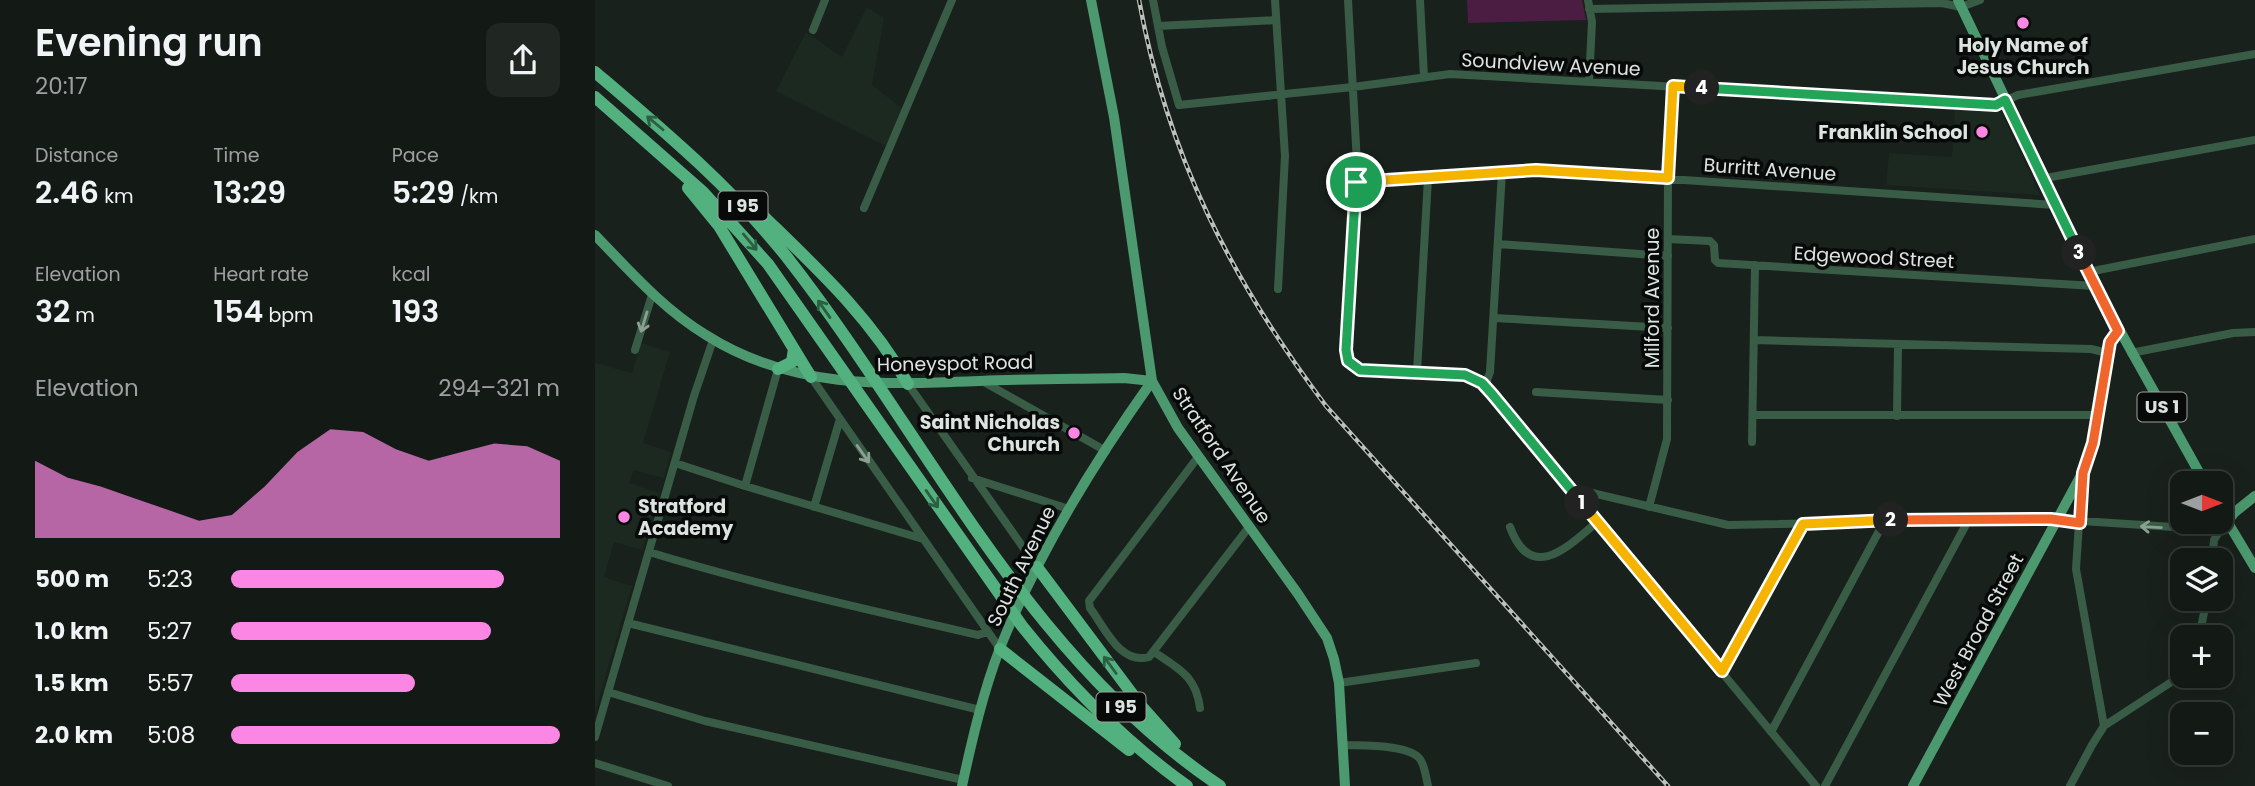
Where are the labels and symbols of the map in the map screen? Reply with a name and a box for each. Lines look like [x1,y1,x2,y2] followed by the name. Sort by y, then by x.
[2015,15,2031,31] marker: Holy Name of Jesus Church
[1956,32,2090,81] place label: Holy Name of Jesus Church
[1461,46,1641,83] street label: Soundview Avenue
[1685,70,1719,106] pin: 4
[647,115,665,131] one-way arrow
[1818,119,1968,146] place label: Franklin School
[1974,124,1990,140] marker: Franklin School
[1703,151,1837,188] street label: Burritt Avenue
[1326,152,1386,212] pin
[719,191,767,220] road number: I 95
[1639,228,1666,368] street label: Milford Avenue
[742,233,757,251] one-way arrow
[2061,236,2097,270] pin: 3
[1793,240,1955,275] street label: Edgewood Street
[817,300,831,319] one-way arrow
[636,311,649,333] one-way arrow
[877,349,1033,378] street label: Honeyspot Road
[1166,382,1277,529] street label: Stratford Avenue
[2137,393,2187,422] road number: US 1
[920,409,1060,458] place label: Saint Nicholas Church
[1066,425,1082,441] marker: Saint Nicholas Church
[856,444,870,463] one-way arrow
[2170,471,2233,534] north arrow
[1565,486,1599,520] pin: 1
[925,489,939,508] one-way arrow
[638,493,734,542] place label: Stratford Academy
[981,501,1062,631] street label: South Avenue
[1873,503,1909,538] pin: 2
[616,509,632,525] marker: Stratford Academy
[2140,520,2163,533] one-way arrow
[1927,549,2030,711] street label: West Broad Street
[1103,656,1118,674] one-way arrow
[1097,692,1145,722] road number: I 95

